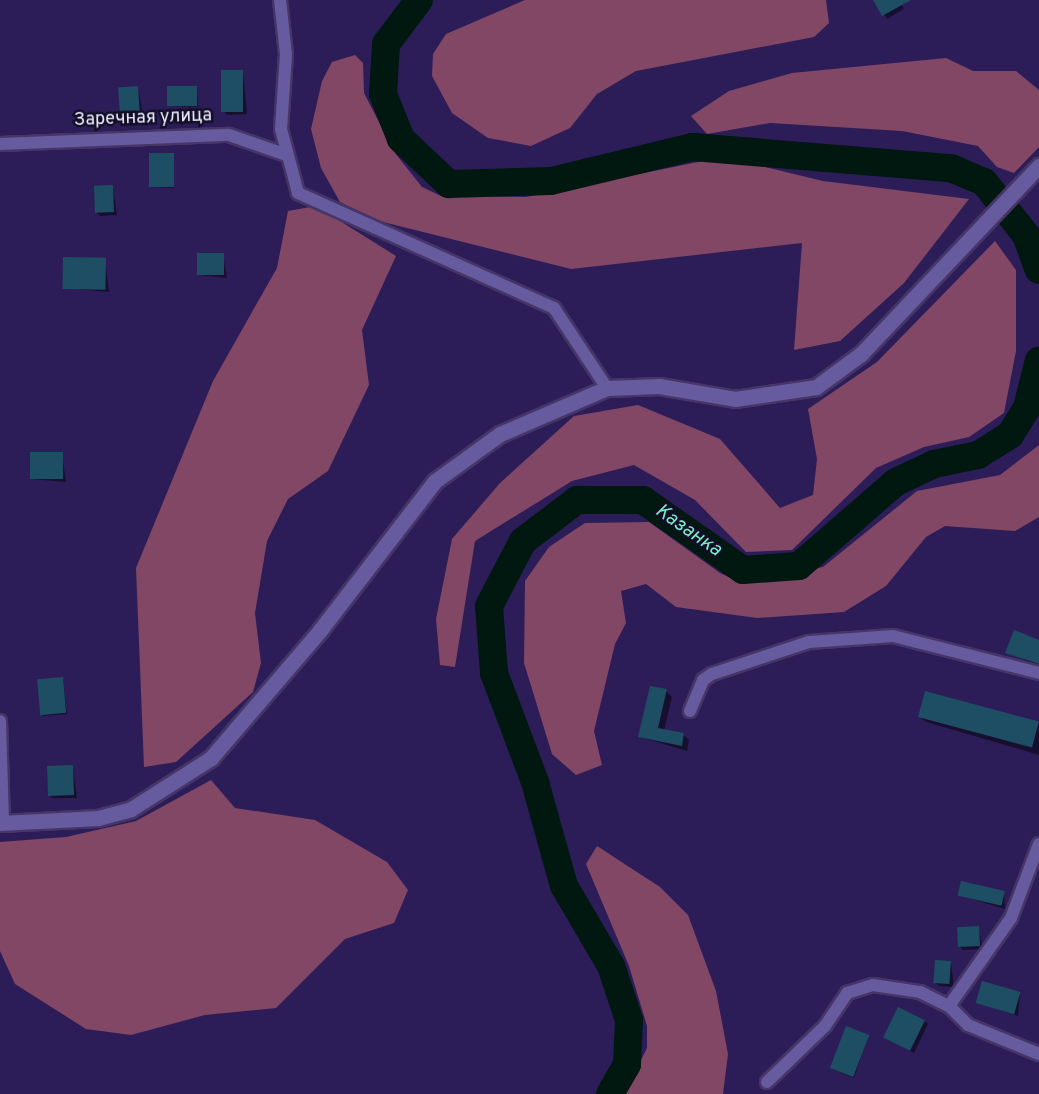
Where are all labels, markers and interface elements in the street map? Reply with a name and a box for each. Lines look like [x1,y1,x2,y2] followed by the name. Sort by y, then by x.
[74,106,212,132] street label: Заречная улица
[650,499,726,563] water label: Казанка

